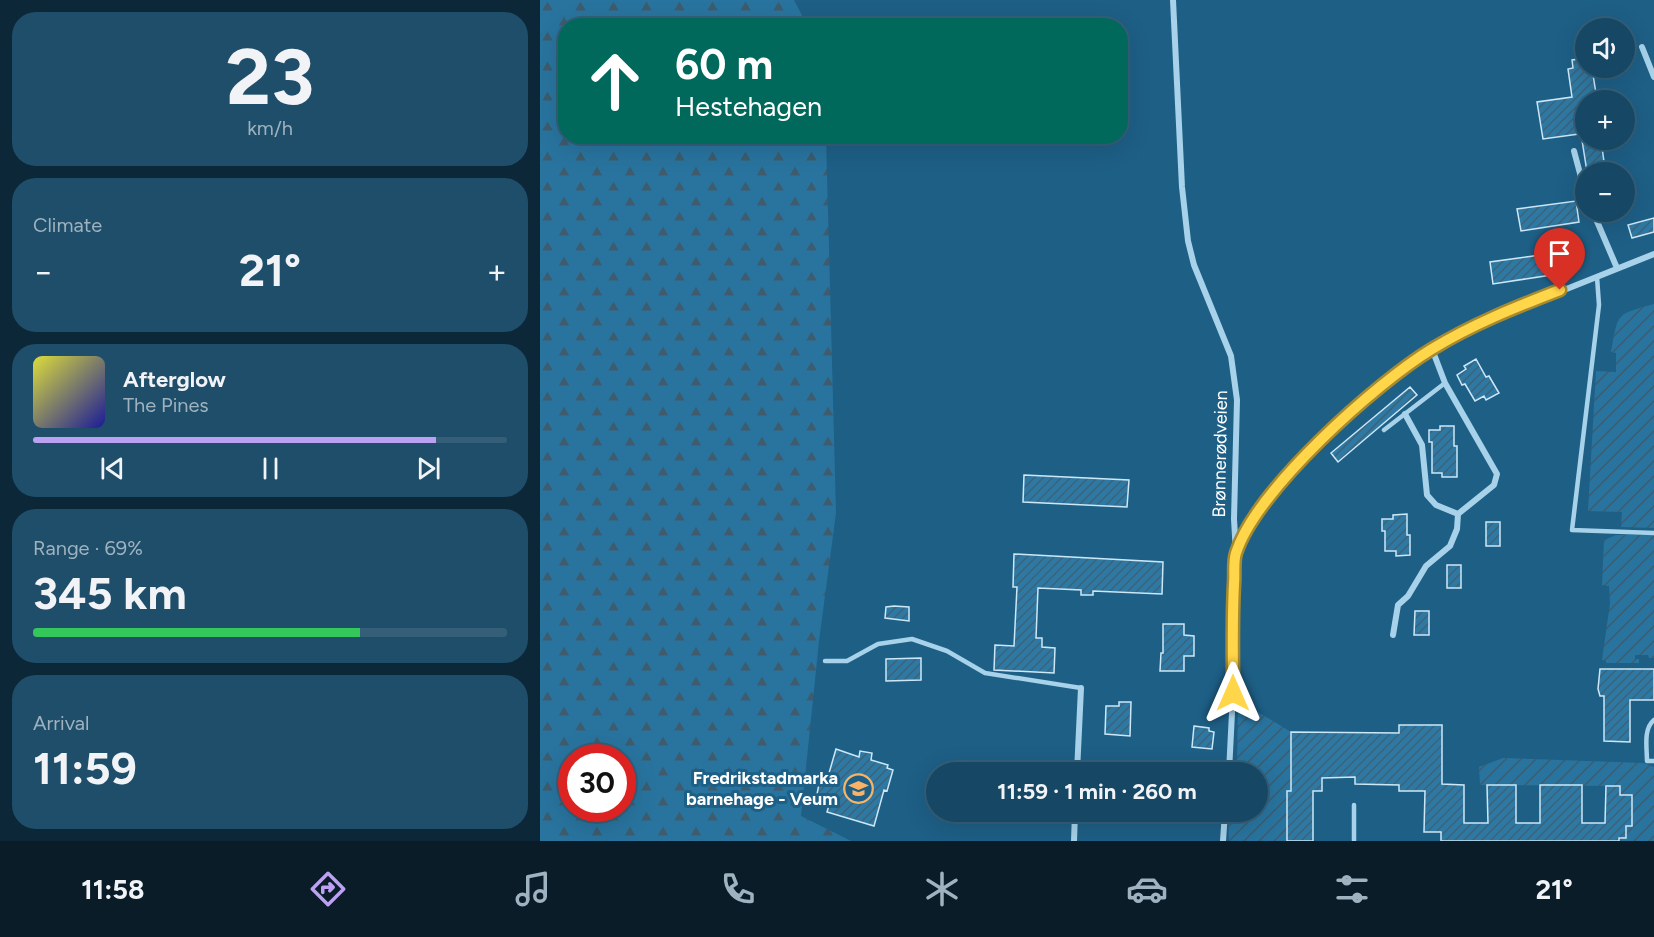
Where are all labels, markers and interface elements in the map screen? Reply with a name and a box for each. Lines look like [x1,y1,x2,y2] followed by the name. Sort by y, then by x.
[1575,18,1635,222] map controls
[1575,18,1635,78] button: sound
[226,30,314,124] text: 23
[675,39,773,90] text: 60 m
[576,42,654,120] icon: ahead
[675,90,822,123] text: Hestehagen
[1575,90,1635,150] button: +
[247,116,293,140] text: km/h
[1575,162,1635,222] button: −
[33,213,102,237] text: Climate
[1534,228,1585,290] pin
[1543,237,1576,270] icon: arrive
[239,243,301,297] text: 21°
[33,252,54,291] text: −
[486,252,507,291] text: +
[123,366,226,393] text: Afterglow
[1208,390,1232,518] street label: Brønnerødveien
[123,393,209,417] text: The Pines
[96,452,129,485] icon: previous
[254,452,287,485] icon: pause
[412,452,445,485] icon: next
[33,536,143,560] text: Range · 69%
[33,566,187,620] text: 345 km
[1201,661,1265,725] position arrow
[33,711,89,735] text: Arrival
[33,741,137,795] text: 11:59
[558,744,636,822] speed limit sign: 30
[686,767,838,810] place label: Fredrikstadmarka barnehage - Veum
[843,772,875,804] school or university icon: Fredrikstadmarka barnehage - Veum
[997,778,1197,805] text: 11:59 · 1 min · 260 m
[307,868,349,910] icon: directions
[512,868,554,910] icon: music
[717,868,759,910] icon: phone
[921,868,963,910] icon: climate
[1126,868,1168,910] icon: car
[1331,868,1373,910] icon: filters
[81,873,144,906] text: 11:58
[1535,873,1573,906] text: 21°

